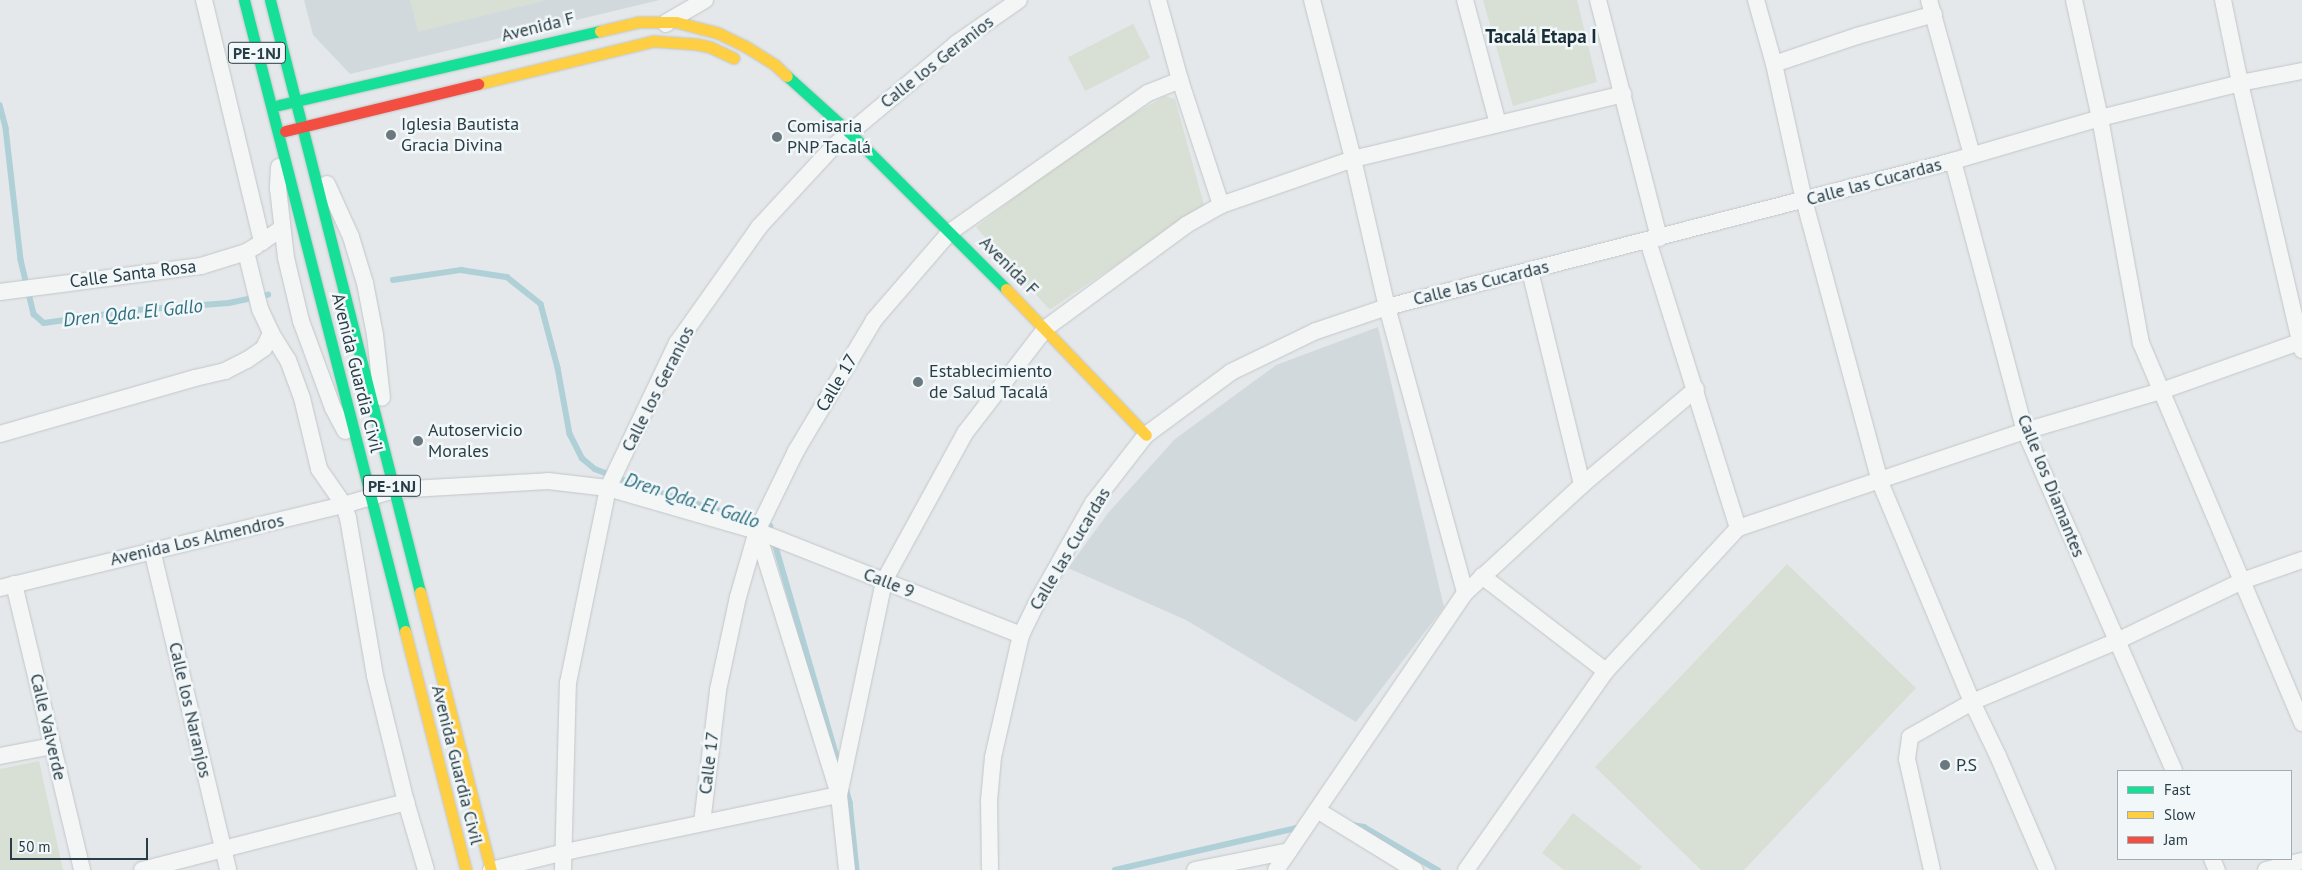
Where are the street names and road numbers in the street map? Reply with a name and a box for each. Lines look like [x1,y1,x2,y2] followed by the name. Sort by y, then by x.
[499,7,577,47] street label: Avenida F
[876,11,998,113] street label: Calle los Geranios
[227,40,287,66] road number: PE-1NJ
[1804,154,1944,210] street label: Calle las Cucardas
[975,232,1043,300] street label: Avenida F
[68,256,198,292] street label: Calle Santa Rosa
[1411,256,1551,310] street label: Calle las Cucardas
[327,291,387,455] street label: Avenida Guardia Civil
[617,323,699,455] street label: Calle los Geranios
[812,350,862,416] street label: Calle 17
[2012,411,2090,561] street label: Calle los Diamantes
[362,472,422,500] road number: PE-1NJ
[1025,484,1115,614] street label: Calle las Cucardas
[108,509,286,571] street label: Avenida Los Almendros
[860,563,918,603] street label: Calle 9
[164,640,216,780] street label: Calle los Naranjos
[25,671,71,783] street label: Calle Valverde
[427,683,487,847] street label: Avenida Guardia Civil
[694,730,724,796] street label: Calle 17

